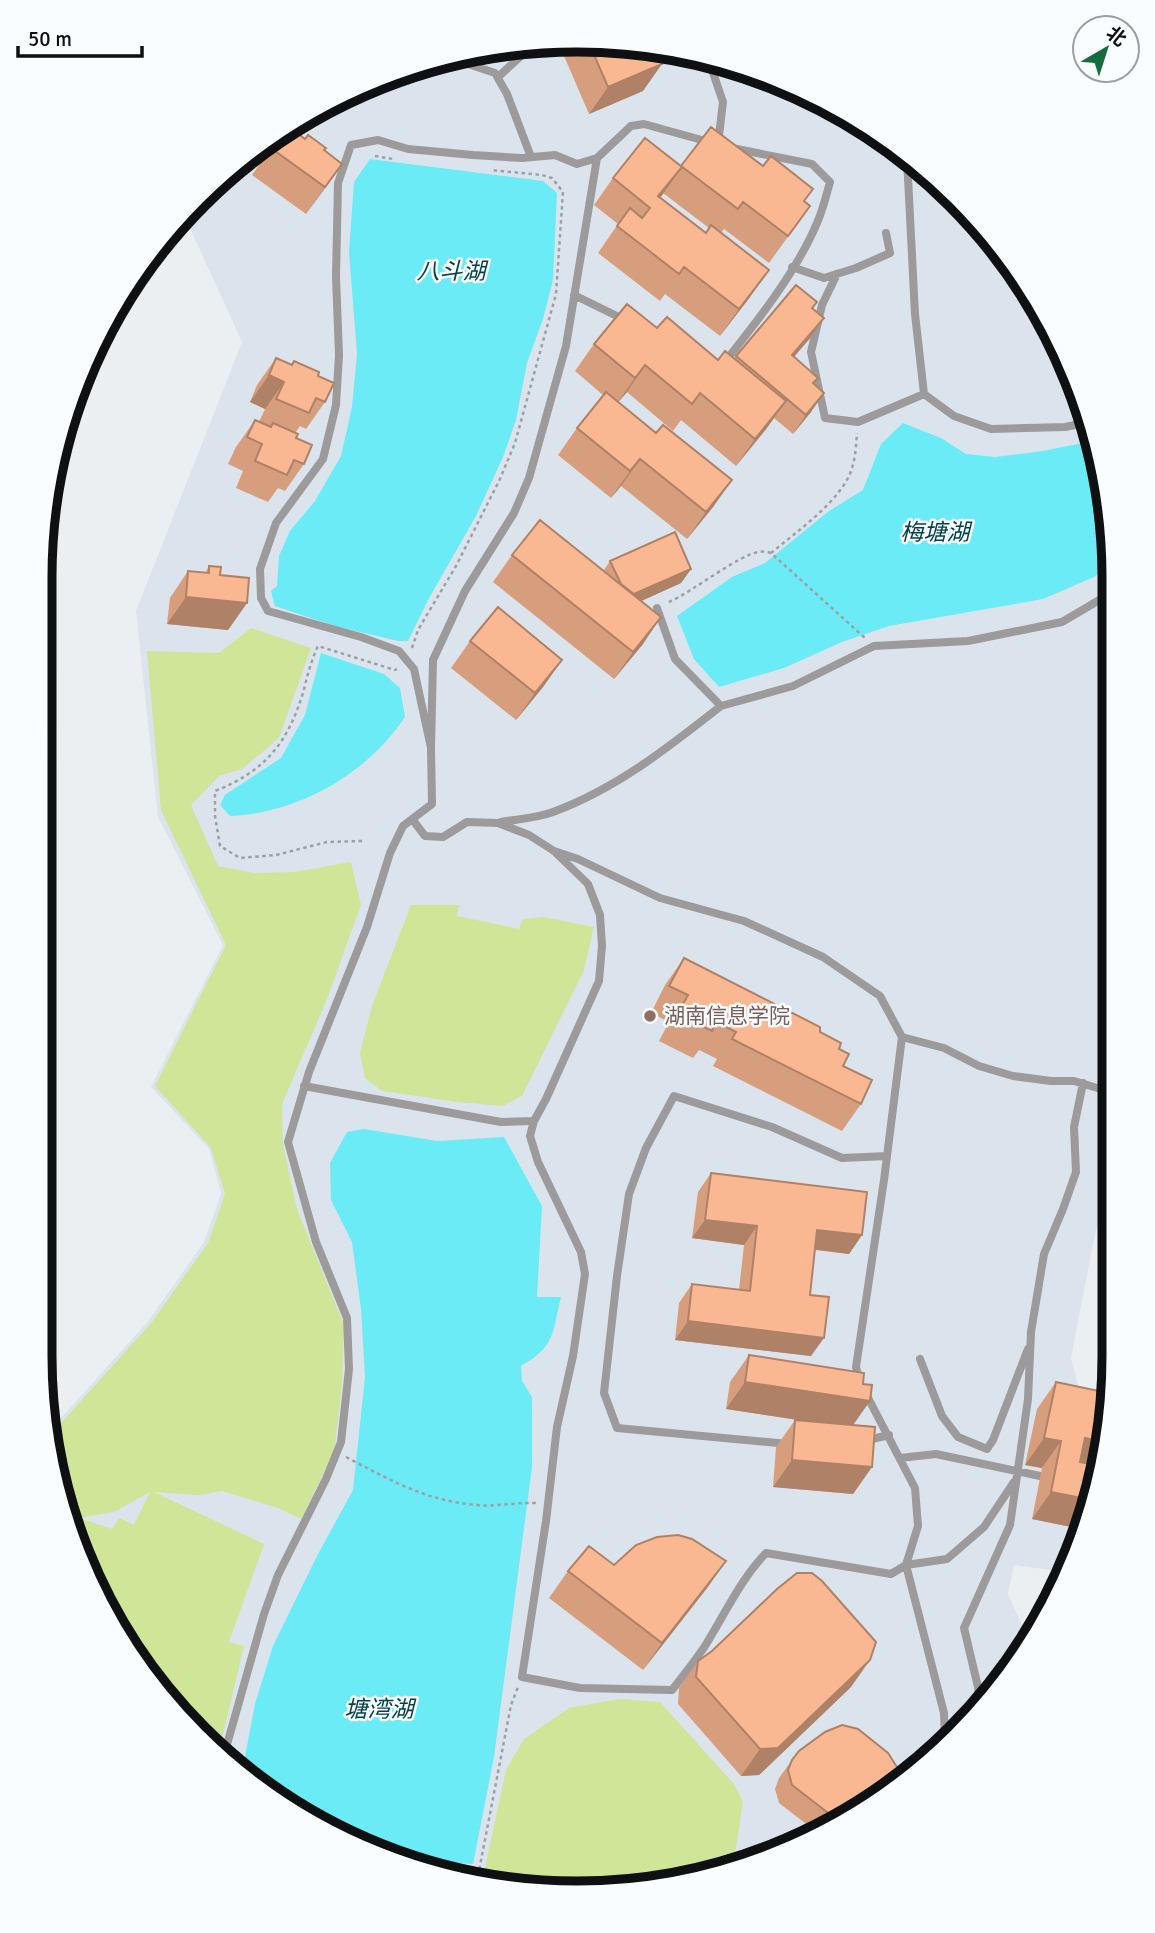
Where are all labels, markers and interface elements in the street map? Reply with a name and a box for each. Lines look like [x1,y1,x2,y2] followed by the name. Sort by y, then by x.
[18,14,142,58] scale bar
[1071,14,1141,84] north arrow
[1101,21,1131,52] text: 北
[28,26,72,52] text: 50 m
[417,257,489,286] water label: 八斗湖
[901,518,973,547] water label: 梅塘湖
[664,1003,790,1029] place label: 湖南信息学院
[642,1008,658,1024] marker: 湖南信息学院
[345,1695,417,1724] water label: 塘湾湖

